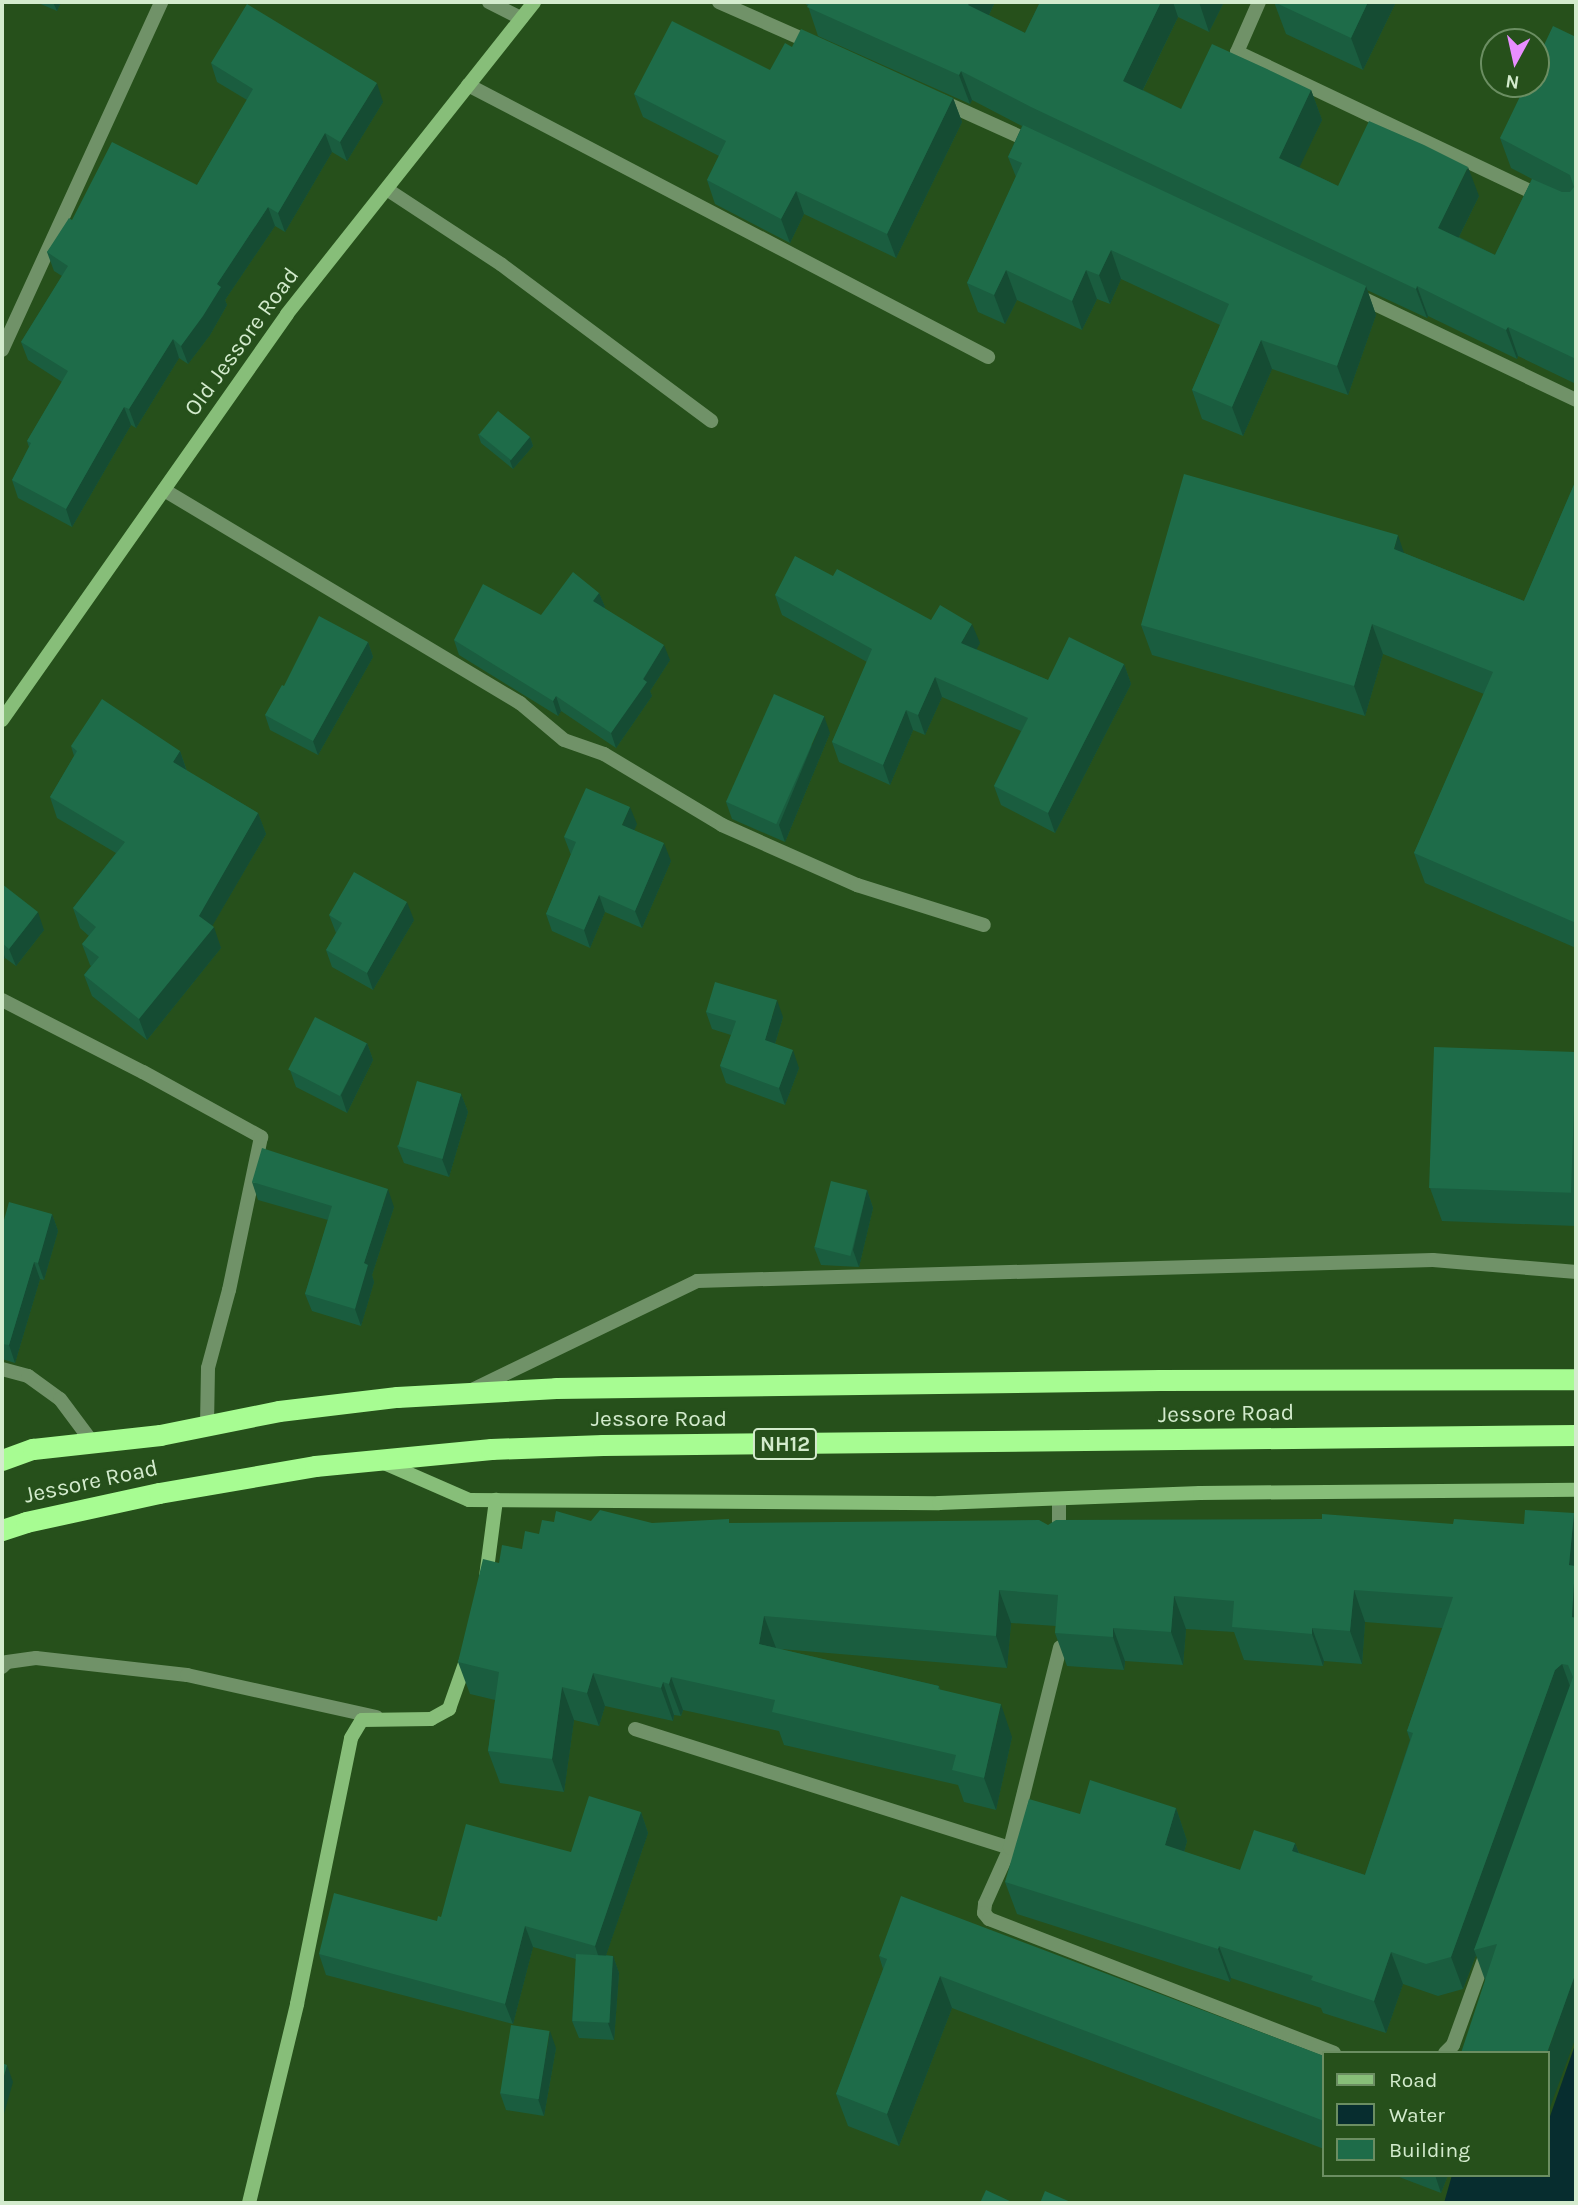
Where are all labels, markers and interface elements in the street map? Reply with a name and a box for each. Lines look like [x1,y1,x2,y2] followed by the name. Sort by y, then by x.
[1480,28,1550,98] north arrow
[1504,70,1521,94] text: N
[179,262,305,422] street label: Old Jessore Road
[1158,1399,1294,1429] street label: Jessore Road
[591,1405,727,1433] street label: Jessore Road
[752,1426,818,1462] road number: NH12
[21,1454,161,1510] street label: Jessore Road
[1322,2051,1550,2177] legend
[1389,2068,1437,2092] text: Road
[1389,2103,1445,2127] text: Water
[1389,2138,1470,2162] text: Building

